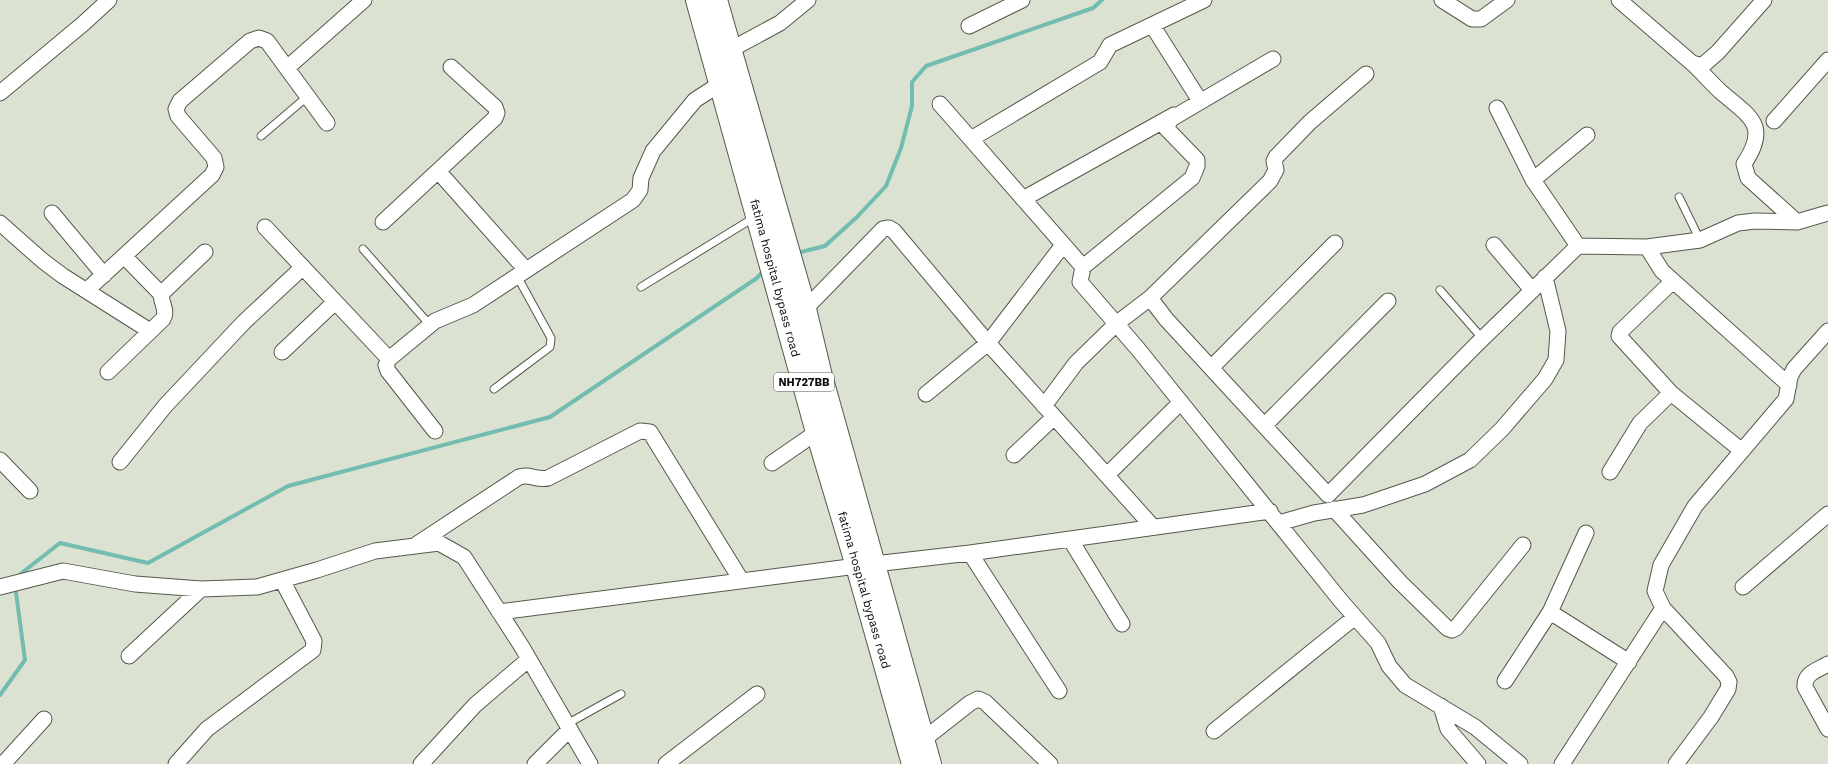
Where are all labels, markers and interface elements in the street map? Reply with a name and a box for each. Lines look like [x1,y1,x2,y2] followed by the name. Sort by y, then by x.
[747,198,803,358] street label: fatima hospital bypass road
[774,373,834,391] road number: NH727BB
[835,510,893,670] street label: fatima hospital bypass road

